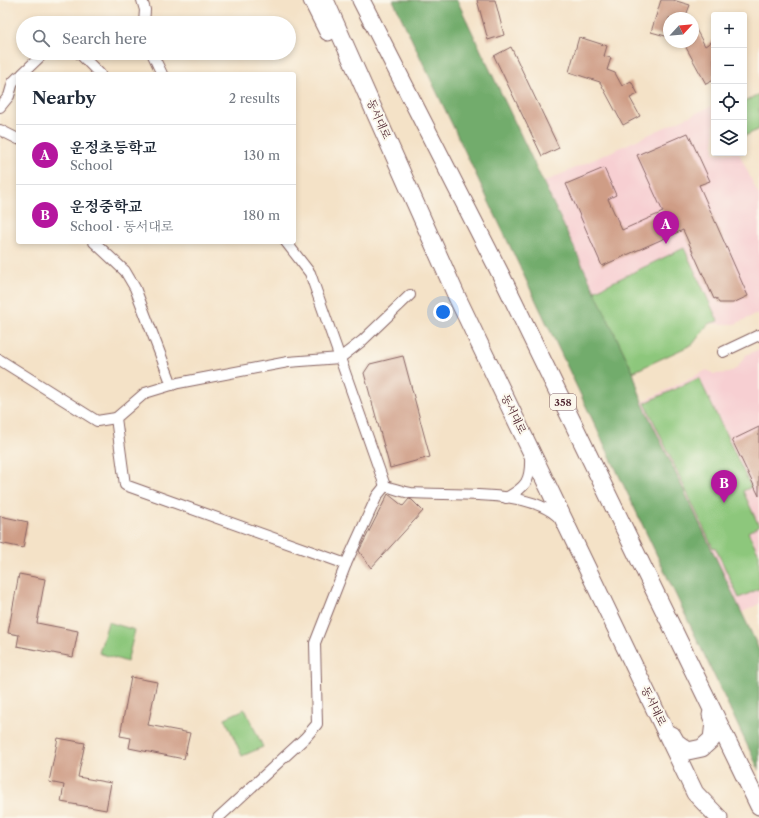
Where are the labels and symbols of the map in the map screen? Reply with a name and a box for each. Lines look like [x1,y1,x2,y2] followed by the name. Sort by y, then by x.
[663,12,699,48] north arrow
[364,97,394,142] street label: 동서대로
[653,211,679,244] pin: A
[433,302,453,322] your location
[498,392,530,437] street label: 동서대로
[550,394,576,410] road number: 358
[711,470,737,503] pin: B
[638,684,670,729] street label: 동서대로

